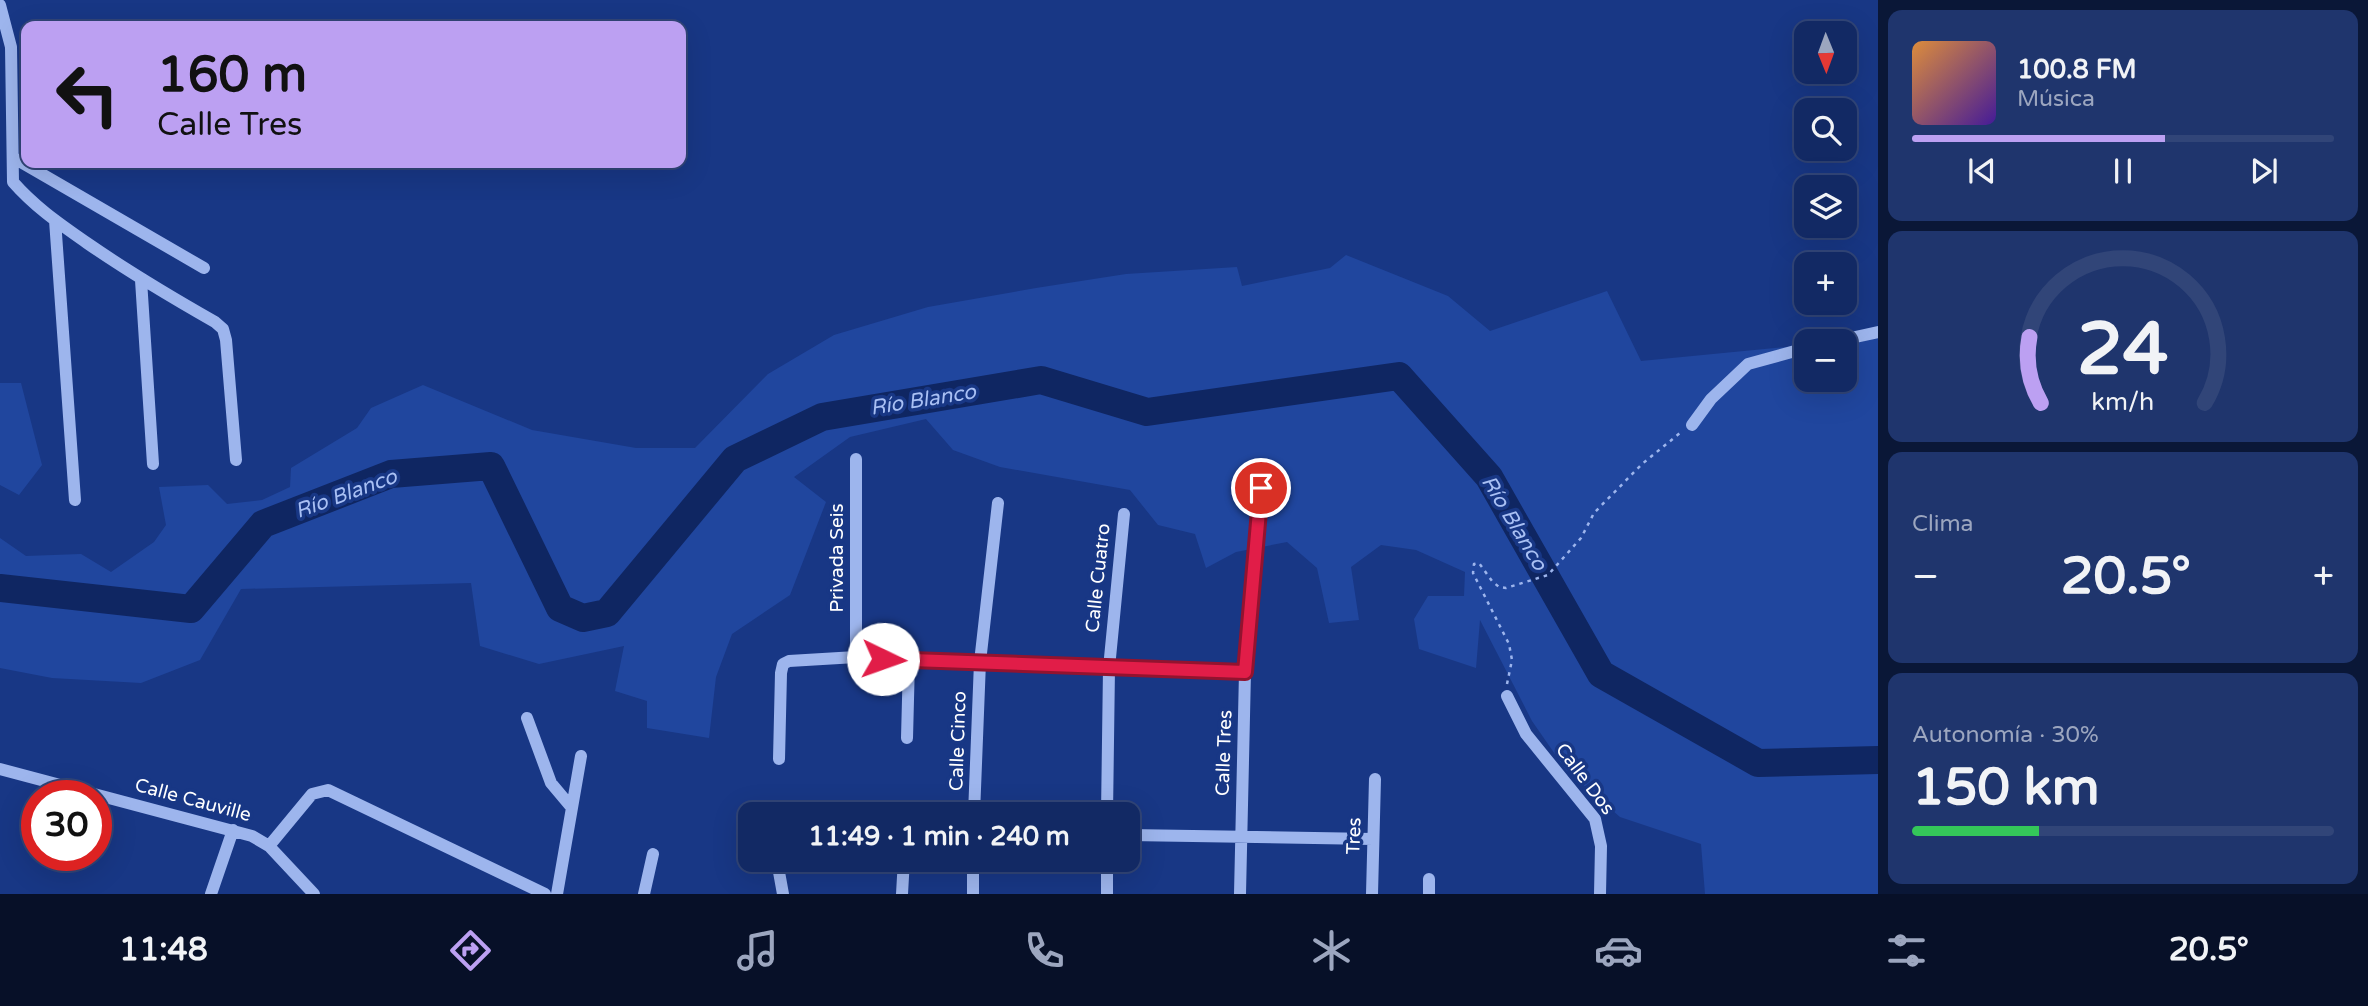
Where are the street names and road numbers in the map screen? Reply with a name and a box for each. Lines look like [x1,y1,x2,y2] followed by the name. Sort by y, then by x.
[826,503,848,613] street label: Privada Seis
[1081,522,1115,634] street label: Calle Cuatro
[945,691,971,791] street label: Calle Cinco
[1212,709,1236,797] street label: Calle Tres
[1551,739,1619,819] street label: Calle Dos
[132,774,254,826] street label: Calle Cauville
[1342,817,1366,855] street label: Tres

